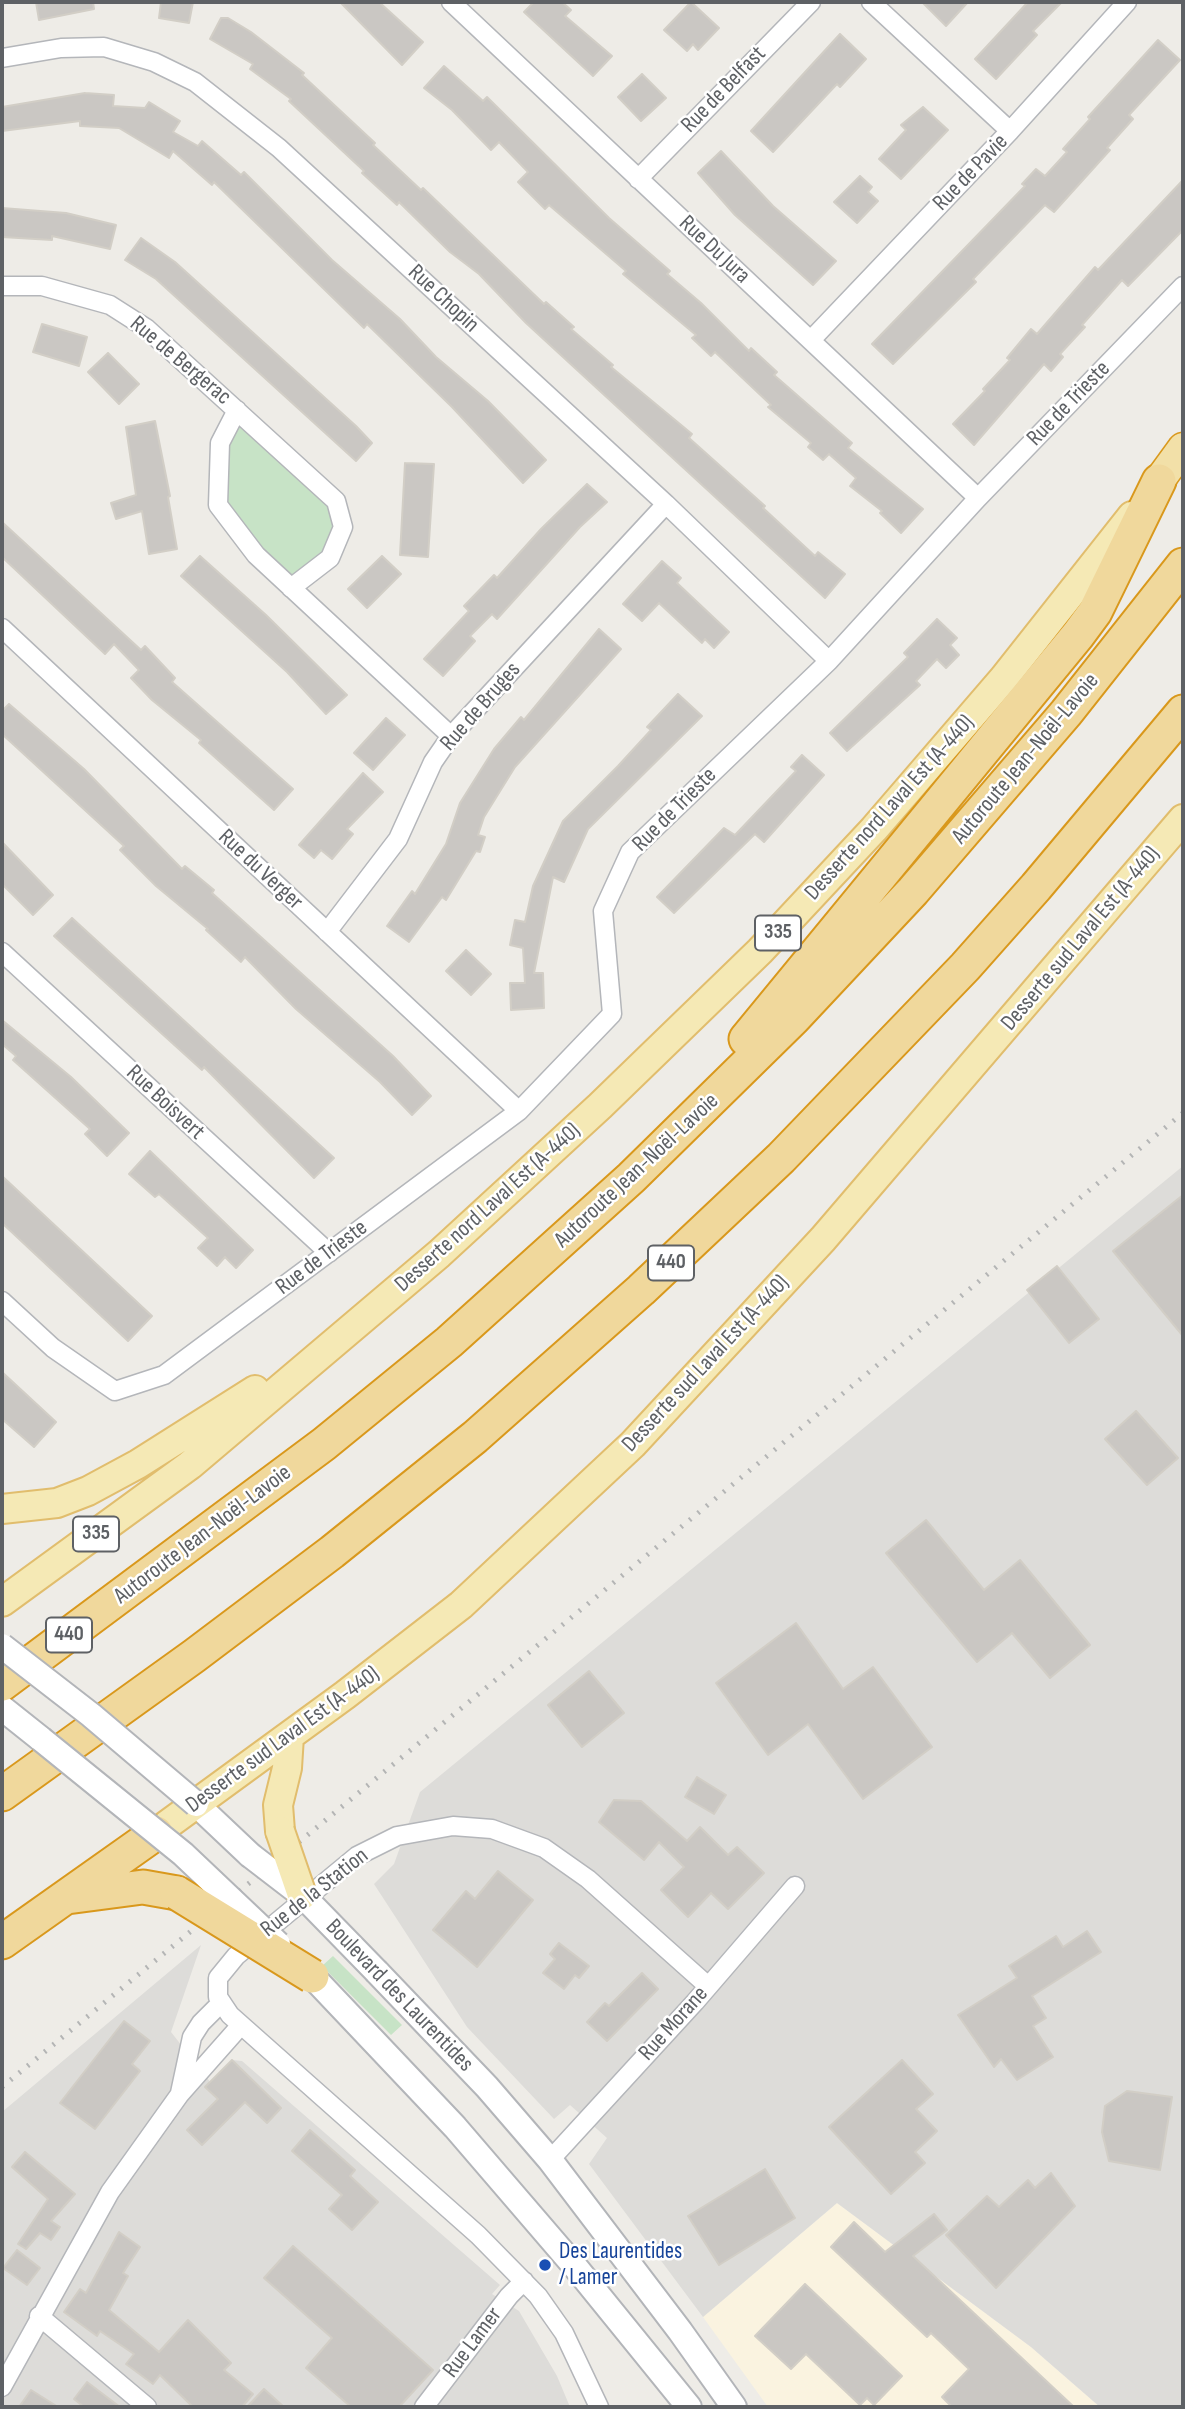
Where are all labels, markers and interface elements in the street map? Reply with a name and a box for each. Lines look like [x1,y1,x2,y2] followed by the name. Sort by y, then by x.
[676,41,772,139] street label: Rue de Belfast
[928,129,1014,217] street label: Rue de Pavie
[673,210,755,290] street label: Rue Du Jura
[402,259,484,339] street label: Rue Chopin
[124,311,236,411] street label: Rue de Bergerac
[1022,356,1116,452] street label: Rue de Trieste
[435,657,527,757] street label: Rue de Bruges
[947,668,1105,850] street label: Autoroute Jean-Noël-Lavoie
[799,710,981,906] street label: Desserte nord Laval Est (A-440)
[627,762,723,858] street label: Rue de Trieste
[212,824,308,916] street label: Rue du Verger
[996,841,1166,1037] street label: Desserte sud Laval Est (A-440)
[755,916,801,950] road number: 335
[120,1060,210,1146] street label: Rue Boisvert
[549,1088,725,1254] street label: Autoroute Jean-Noël-Lavoie
[390,1117,586,1299] street label: Desserte nord Laval Est (A-440)
[271,1215,373,1301] street label: Rue de Trieste
[648,1246,694,1280] road number: 440
[617,1270,795,1458] street label: Desserte sud Laval Est (A-440)
[109,1459,297,1611] street label: Autoroute Jean-Noël-Lavoie
[73,1516,119,1552] road number: 335
[46,1618,92,1652] road number: 440
[181,1661,385,1819] street label: Desserte sud Laval Est (A-440)
[256,1843,374,1943] street label: Rue de la Station
[319,1914,479,2078] street label: Boulevard des Laurentides
[633,1981,715,2067] street label: Rue Morane
[559,2238,682,2292] place label: Des Laurentides / Lamer
[537,2257,553,2273] marker: Des Laurentides / Lamer
[438,2302,508,2384] street label: Rue Lamer

